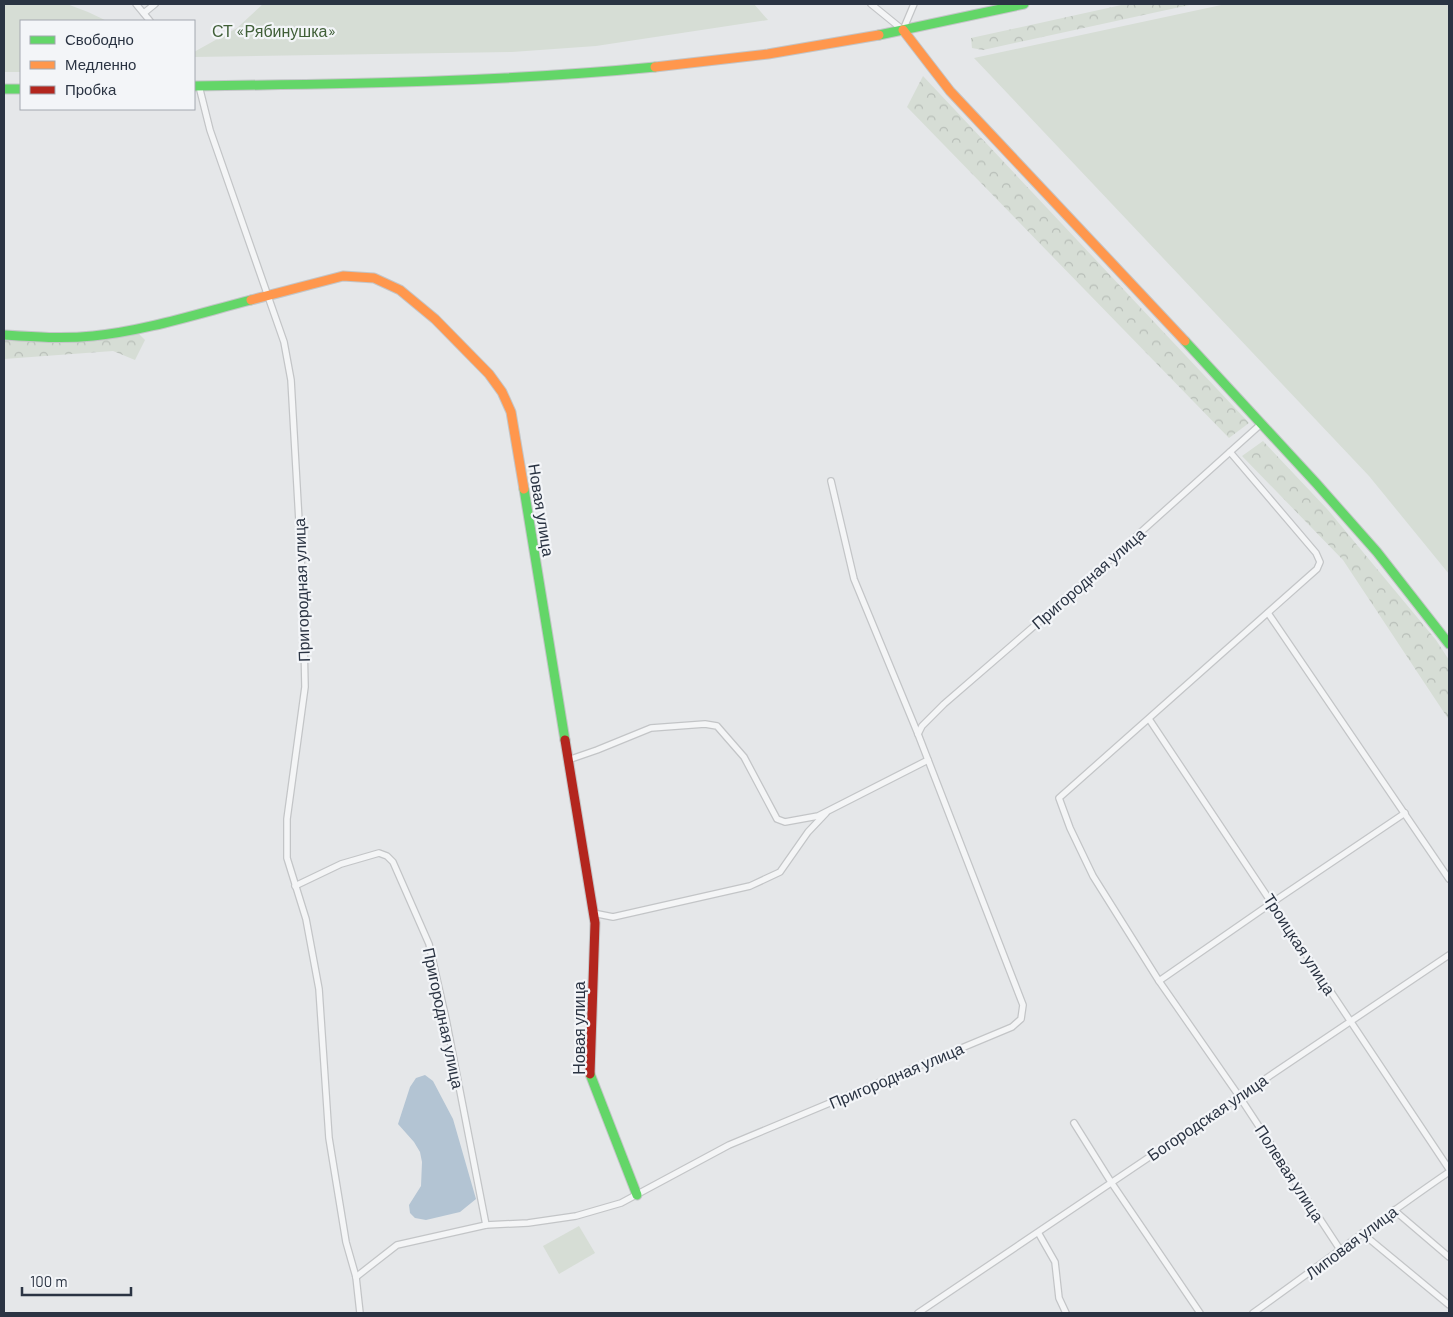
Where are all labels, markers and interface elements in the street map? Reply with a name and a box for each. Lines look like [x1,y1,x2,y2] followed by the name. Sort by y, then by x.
[20,20,195,110] legend
[212,21,336,40] park label: СТ «Рябинушка»
[65,30,134,48] text: Свободно
[65,55,136,73] text: Медленно
[65,80,117,98] text: Пробка
[525,462,559,558] street label: Новая улица
[289,518,313,662] street label: Пригородная улица
[1027,524,1149,632] street label: Пригородная улица
[1260,890,1340,998] street label: Троицкая улица
[420,946,468,1091] street label: Пригородная улица
[569,981,588,1075] street label: Новая улица
[826,1038,966,1112] street label: Пригородная улица
[1143,1070,1271,1164] street label: Богородская улица
[1252,1121,1328,1225] street label: Полевая улица
[1301,1201,1401,1283] street label: Липовая улица
[22,1264,131,1296] scale bar
[30,1272,68,1290] text: 100 m

